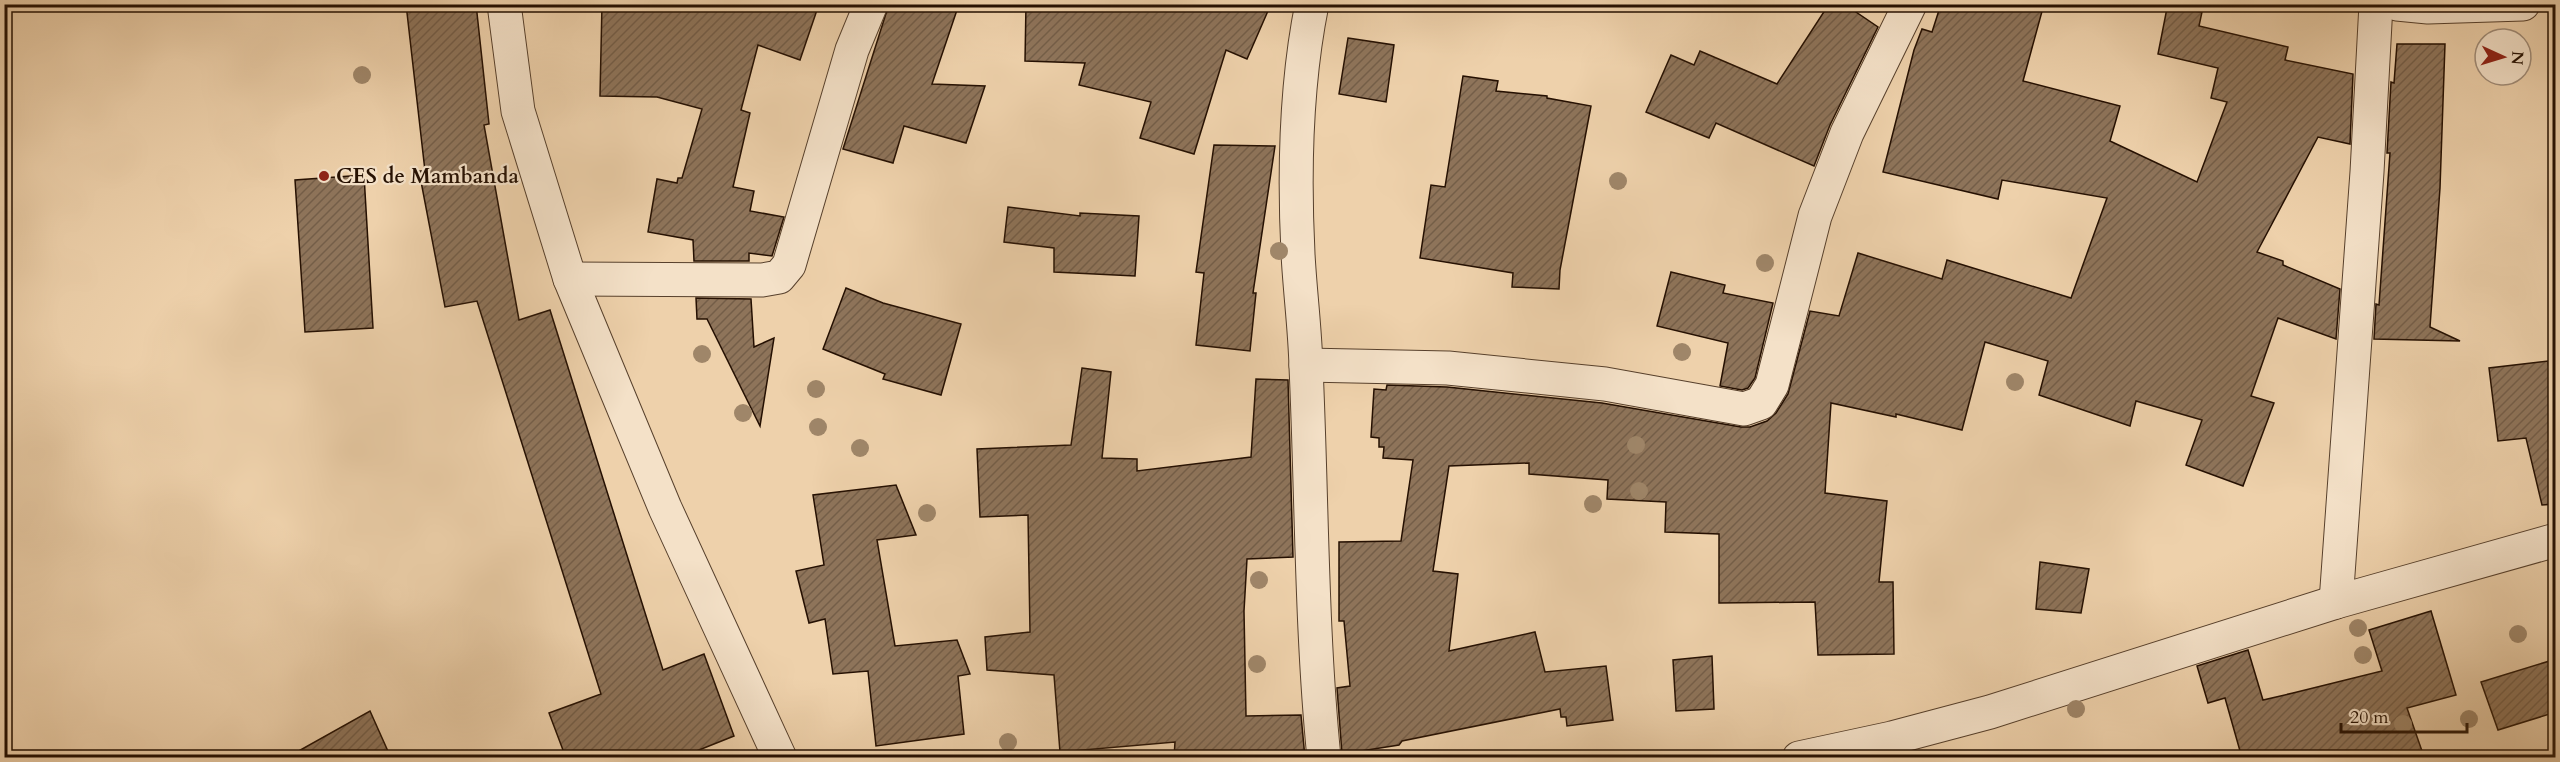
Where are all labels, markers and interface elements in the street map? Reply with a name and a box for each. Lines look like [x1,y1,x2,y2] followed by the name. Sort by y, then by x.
[2473,27,2533,87] north arrow
[2506,50,2528,66] text: N
[336,162,520,191] place label: CES de Mambanda
[317,169,331,183] marker: CES de Mambanda
[2341,696,2467,734] scale bar
[2350,705,2389,730] text: 20 m

